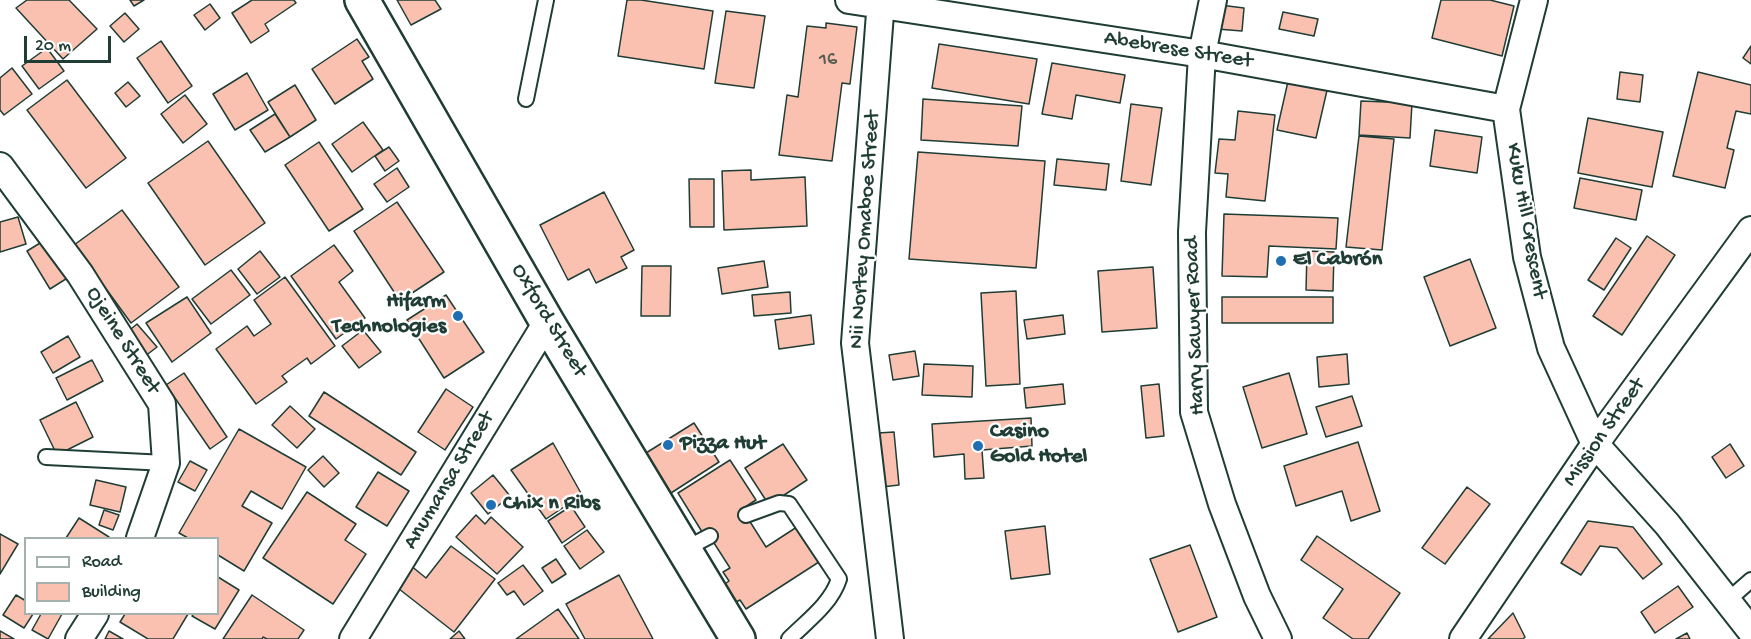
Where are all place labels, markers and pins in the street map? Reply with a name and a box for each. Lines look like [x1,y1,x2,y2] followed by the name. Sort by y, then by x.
[1293,248,1382,274] place label: El Cabrón
[1274,254,1288,268] marker: El Cabrón
[332,290,446,342] place label: Hifarm Technologies
[451,309,465,323] marker: Hifarm Technologies
[990,420,1087,472] place label: Casino Gold Hotel
[680,432,766,458] place label: Pizza Hut
[661,438,675,452] marker: Pizza Hut
[971,439,985,453] marker: Casino Gold Hotel
[503,492,600,518] place label: Chix n Ribs
[484,498,498,512] marker: Chix n Ribs

